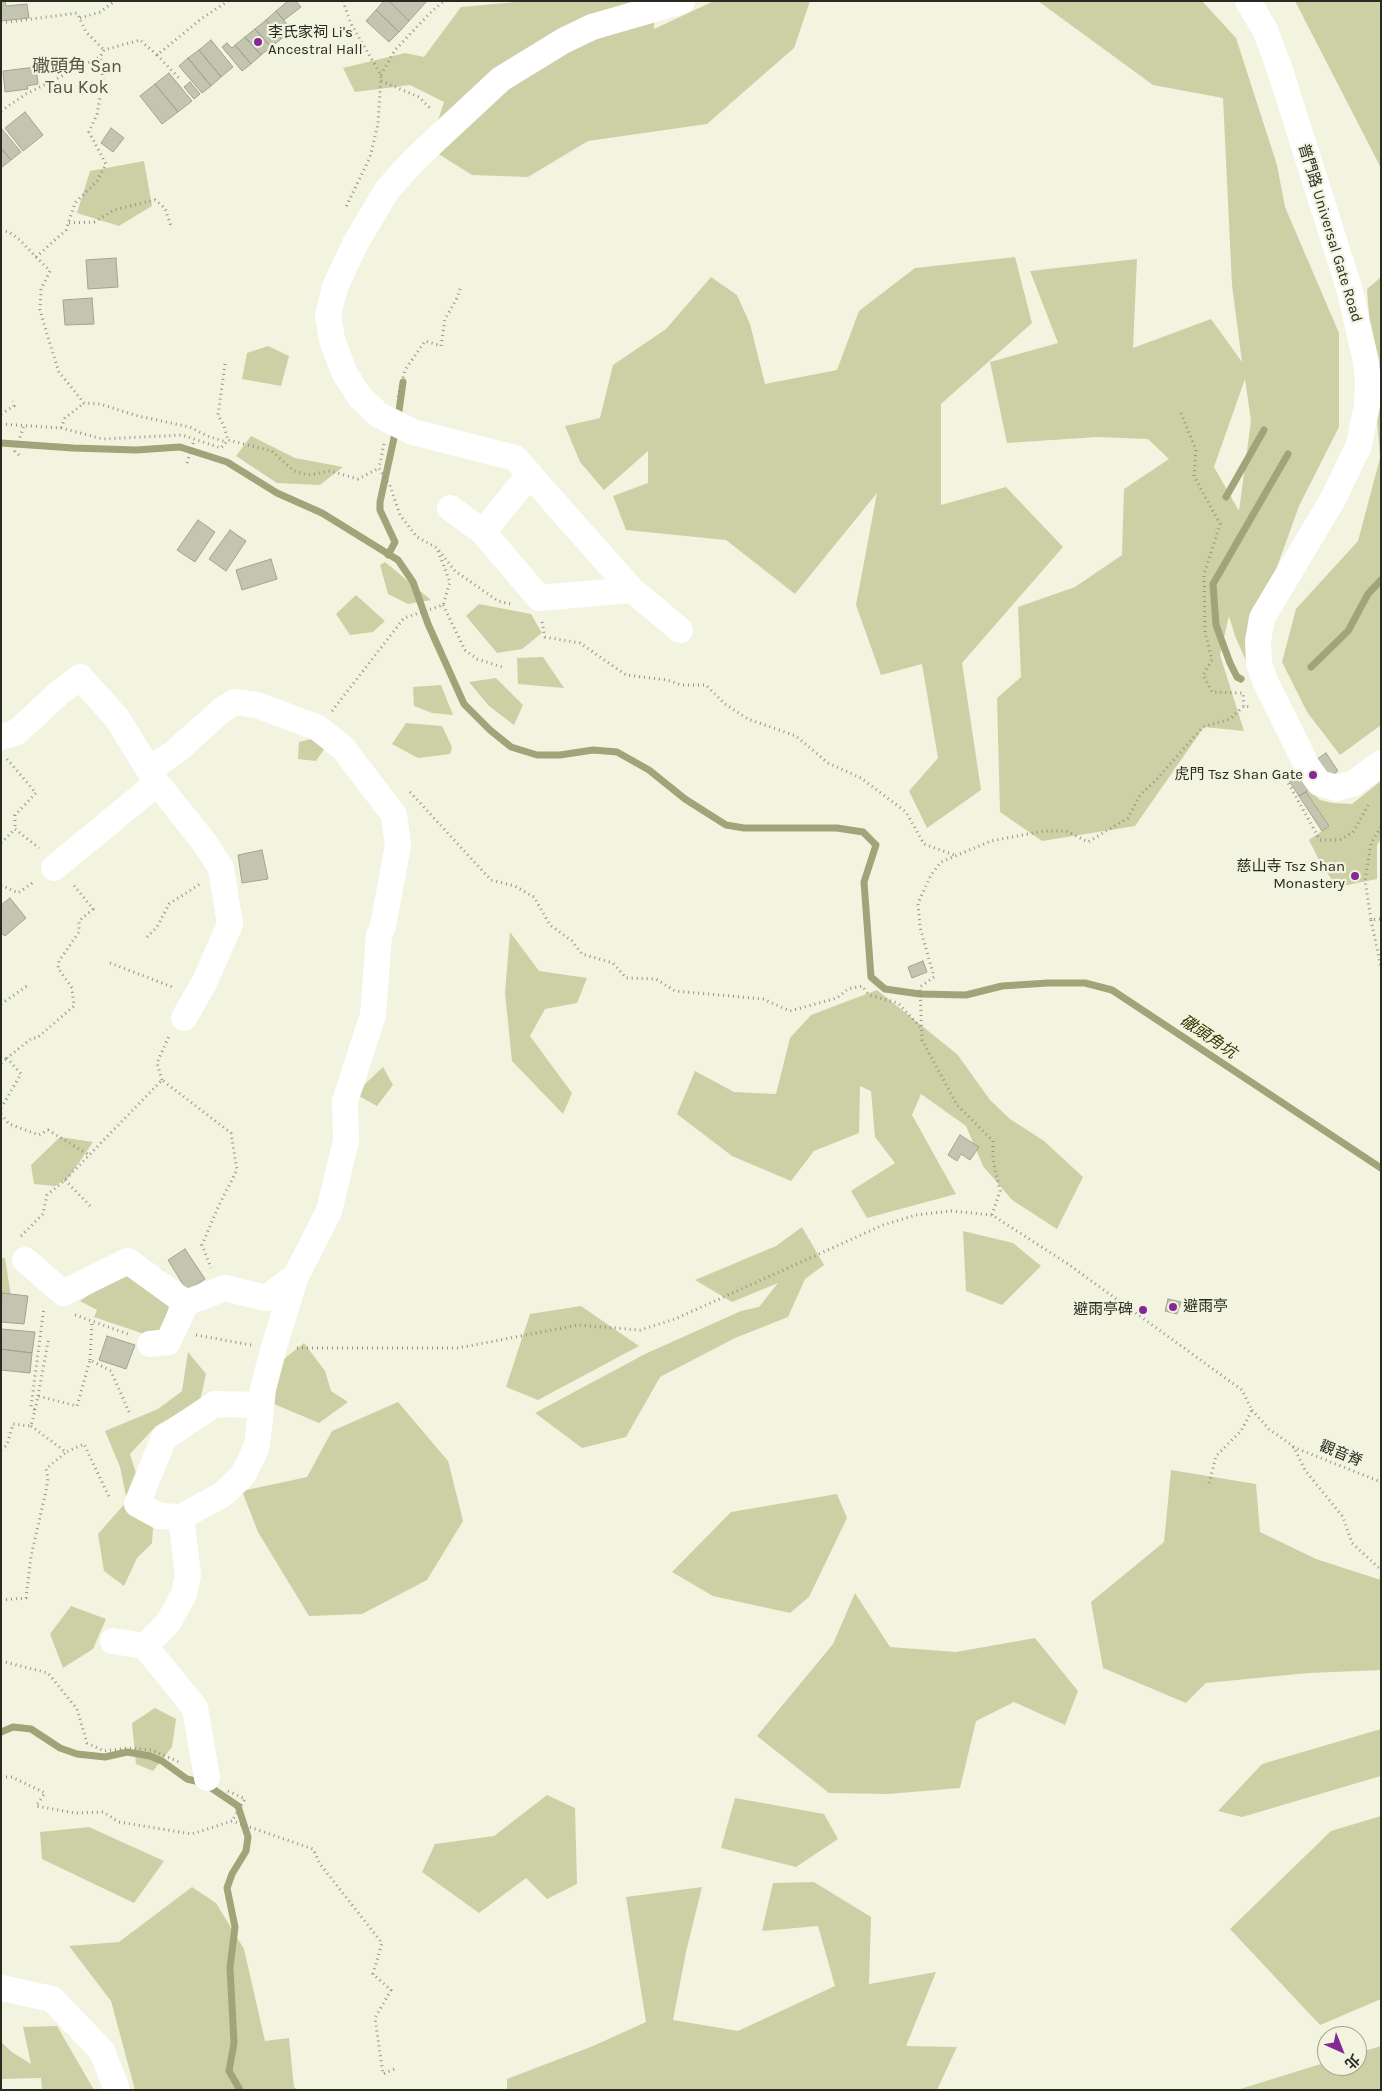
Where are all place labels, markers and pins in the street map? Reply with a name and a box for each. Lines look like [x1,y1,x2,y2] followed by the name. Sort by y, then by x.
[268,24,363,59] place label: 李氏家祠 Li's Ancestral Hall
[252,36,264,48] marker: 李氏家祠 Li's Ancestral Hall
[1175,766,1303,784] place label: 虎門 Tsz Shan Gate
[1307,769,1319,781] marker: 虎門 Tsz Shan Gate
[1236,858,1345,893] place label: 慈山寺 Tsz Shan Monastery
[1349,870,1361,882] marker: 慈山寺 Tsz Shan Monastery
[1183,1298,1228,1316] place label: 避雨亭
[1073,1301,1133,1319] place label: 避雨亭碑
[1167,1301,1179,1313] marker: 避雨亭
[1137,1304,1149,1316] marker: 避雨亭碑

